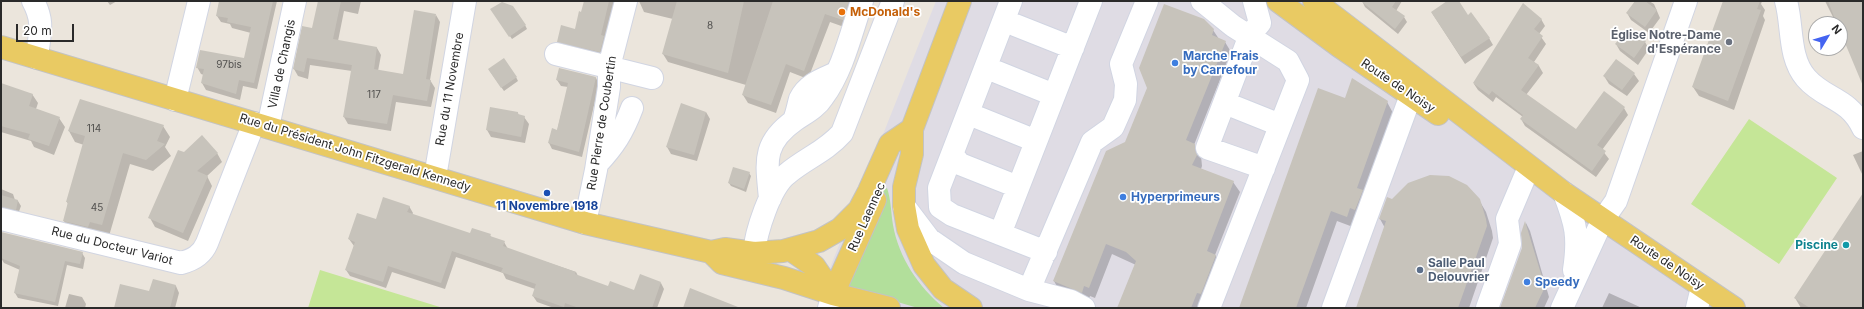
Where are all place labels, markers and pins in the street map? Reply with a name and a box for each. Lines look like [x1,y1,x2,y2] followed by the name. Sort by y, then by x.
[850,5,920,19] place label: McDonald's
[837,7,847,17] marker: McDonald's
[1611,28,1721,56] place label: Église Notre-Dame d'Espérance
[1724,37,1734,47] marker: Église Notre-Dame d'Espérance
[1183,49,1259,77] place label: Marche Frais by Carrefour
[1170,58,1180,68] marker: Marche Frais by Carrefour
[542,188,552,198] marker: 11 Novembre 1918
[1131,190,1220,204] place label: Hyperprimeurs
[1118,192,1128,202] marker: Hyperprimeurs
[496,199,598,213] place label: 11 Novembre 1918
[1795,238,1838,252] place label: Piscine
[1841,240,1851,250] marker: Piscine
[1428,256,1489,284] place label: Salle Paul Delouvrier
[1415,265,1425,275] marker: Salle Paul Delouvrier
[1535,275,1580,289] place label: Speedy
[1522,277,1532,287] marker: Speedy

